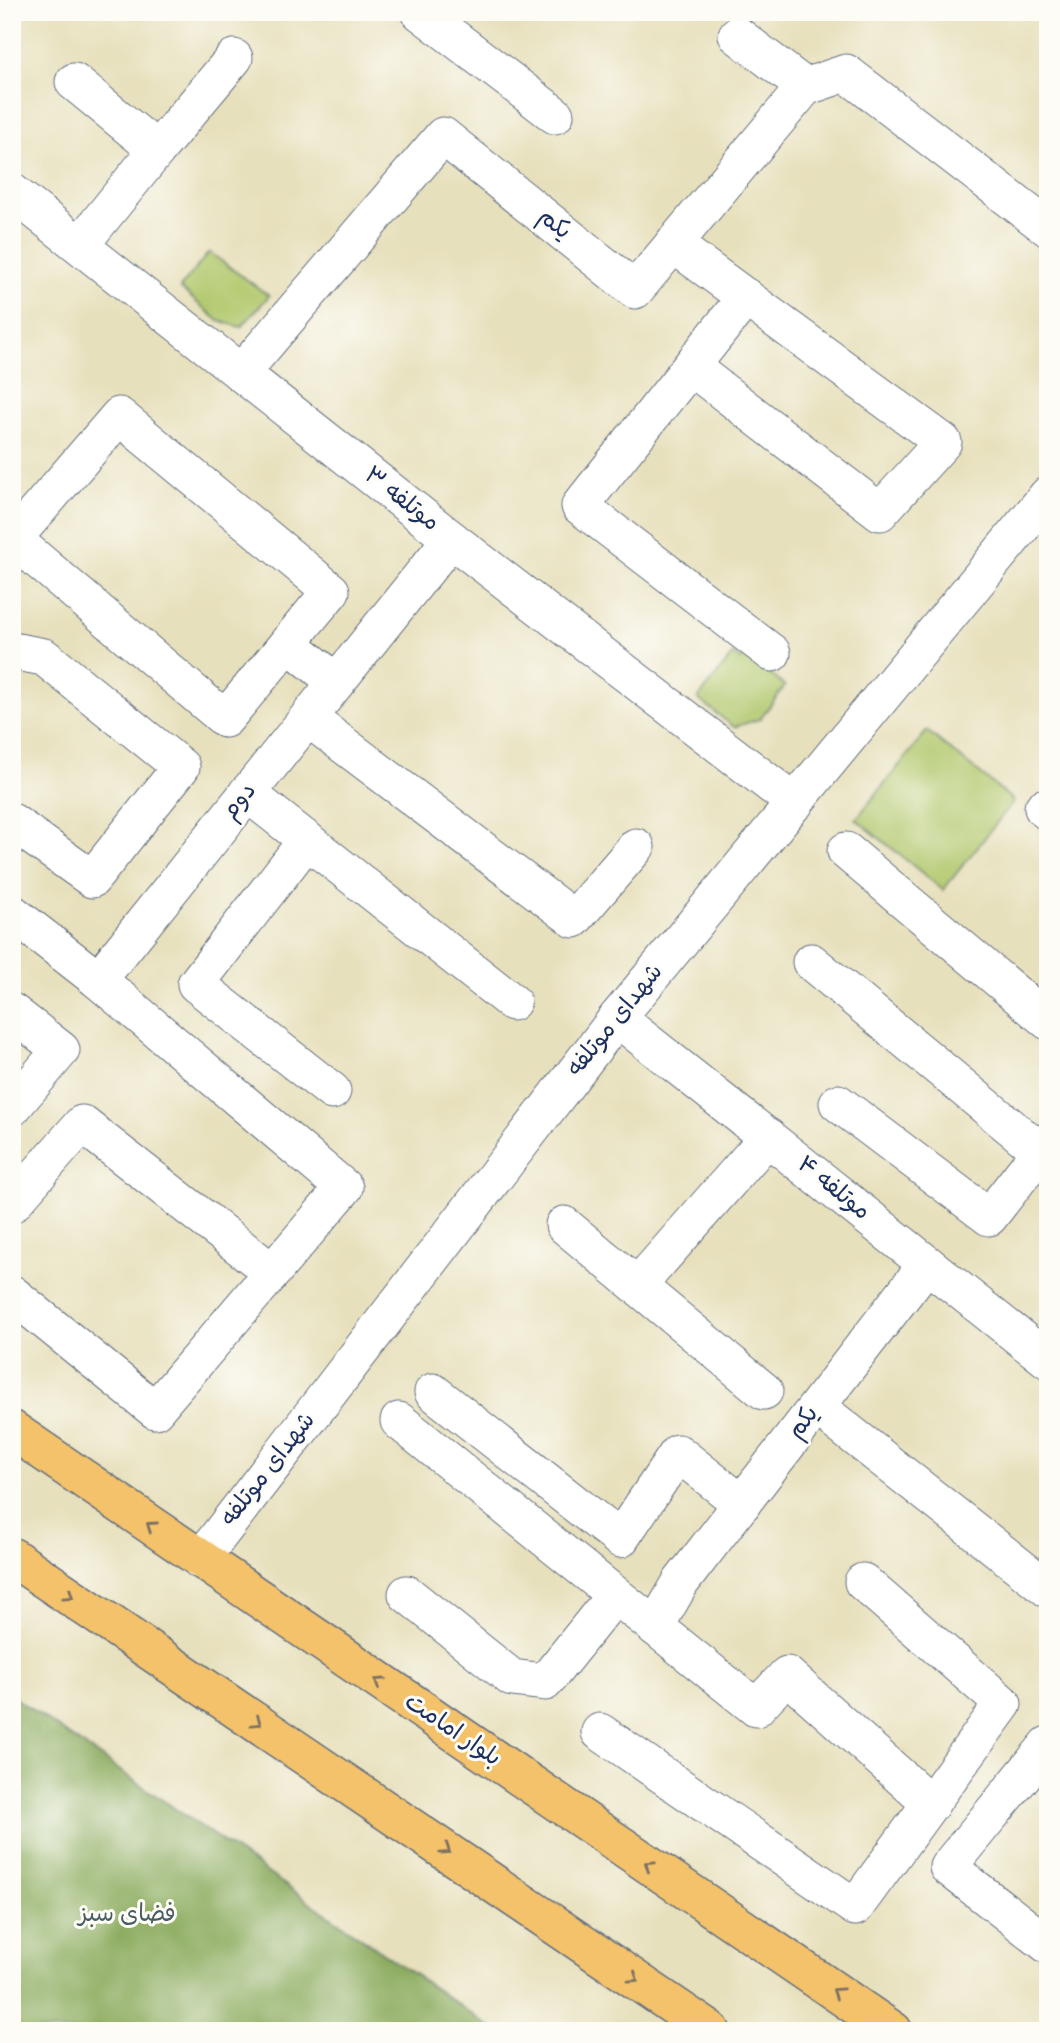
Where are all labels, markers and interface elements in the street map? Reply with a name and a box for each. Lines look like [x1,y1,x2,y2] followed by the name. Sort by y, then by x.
[530,201,578,249] street label: یکم
[356,459,446,541] street label: موتلفه ۳
[214,776,266,828] street label: دوم
[559,957,673,1085] street label: شهدای موتلفه
[789,1148,877,1230] street label: موتلفه ۴
[780,1399,828,1447] street label: یکم
[213,1405,325,1535] street label: شهدای موتلفه
[146,1522,159,1534] one-way arrow
[61,1587,74,1599] one-way arrow
[374,1678,387,1690] one-way arrow
[397,1686,507,1776] street label: بلوار امامت
[250,1714,263,1727] one-way arrow
[438,1842,451,1854] one-way arrow
[644,1861,657,1873] one-way arrow
[76,1898,176,1933] park label: فضای سبز
[626,1970,639,1982] one-way arrow
[832,1988,845,2001] one-way arrow

